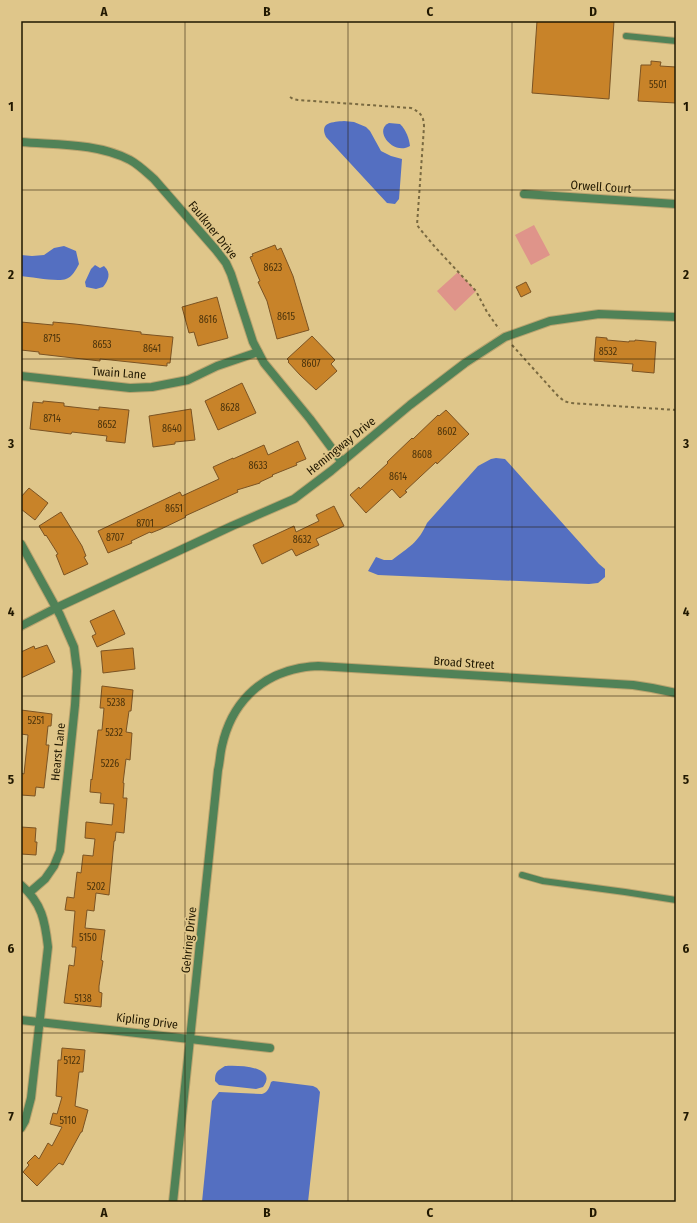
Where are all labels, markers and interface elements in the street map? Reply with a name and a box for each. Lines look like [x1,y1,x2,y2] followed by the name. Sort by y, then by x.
[99,4,108,19] text: A
[263,4,271,19] text: B
[427,4,434,19] text: C
[589,4,597,19] text: D
[649,79,667,91] house number: 5501
[8,99,14,114] text: 1
[683,99,689,114] text: 1
[570,178,632,196] street label: Orwell Court
[185,198,241,262] street label: Faulkner Drive
[264,262,283,274] house number: 8623
[7,267,14,282] text: 2
[682,267,689,282] text: 2
[277,311,295,323] house number: 8615
[199,314,217,326] house number: 8616
[43,333,61,345] house number: 8715
[93,339,112,351] house number: 8653
[143,343,161,355] house number: 8641
[599,346,618,358] house number: 8532
[301,358,321,370] house number: 8607
[91,364,147,382] street label: Twain Lane
[220,402,240,414] house number: 8628
[43,413,61,425] house number: 8714
[304,414,378,478] street label: Hemingway Drive
[98,419,117,431] house number: 8652
[162,423,182,435] house number: 8640
[437,426,457,438] house number: 8602
[7,436,14,451] text: 3
[682,436,689,451] text: 3
[412,449,432,461] house number: 8608
[249,460,268,472] house number: 8633
[389,471,407,483] house number: 8614
[165,503,183,515] house number: 8651
[136,518,154,530] house number: 8701
[106,532,124,544] house number: 8707
[293,534,312,546] house number: 8632
[8,604,15,619] text: 4
[683,604,690,619] text: 4
[433,654,495,672] street label: Broad Street
[107,697,125,709] house number: 5238
[28,715,44,727] house number: 5251
[48,722,68,782] street label: Hearst Lane
[105,727,123,739] house number: 5232
[101,758,119,770] house number: 5226
[8,772,14,787] text: 5
[683,772,689,787] text: 5
[87,881,106,893] house number: 5202
[179,906,199,974] street label: Gehring Drive
[79,932,97,944] house number: 5150
[8,941,15,956] text: 6
[683,941,690,956] text: 6
[74,993,92,1005] house number: 5138
[115,1010,179,1032] street label: Kipling Drive
[64,1055,81,1067] house number: 5122
[8,1109,14,1124] text: 7
[683,1109,689,1124] text: 7
[60,1115,76,1127] house number: 5110
[99,1205,108,1220] text: A
[263,1205,271,1220] text: B
[427,1205,434,1220] text: C
[589,1205,597,1220] text: D

